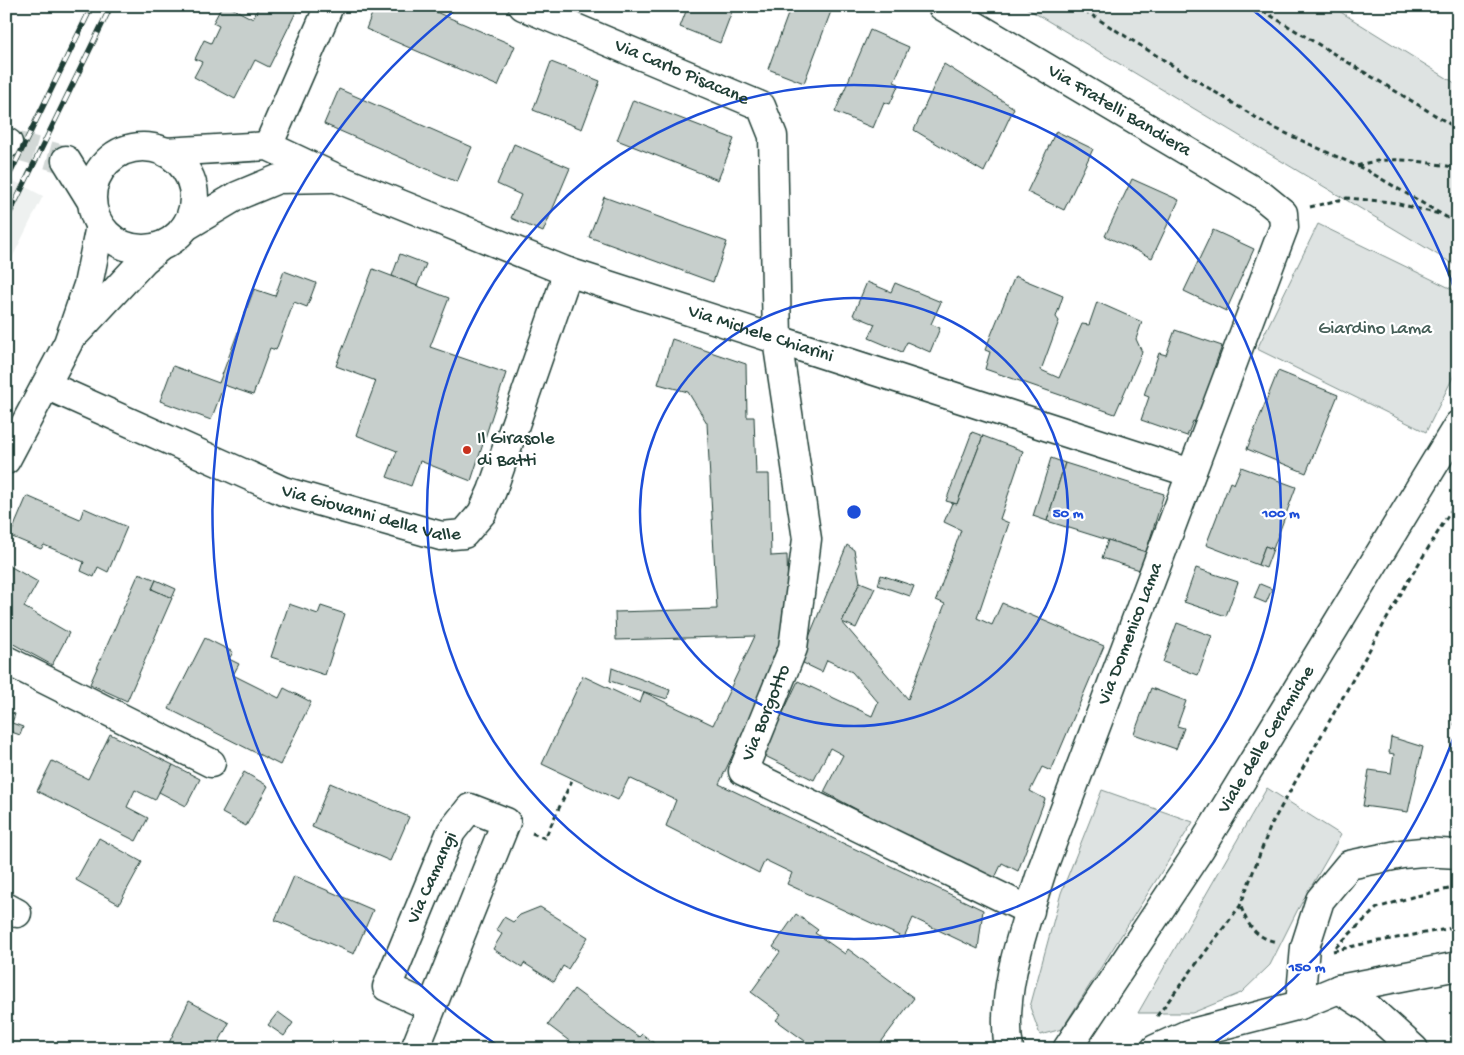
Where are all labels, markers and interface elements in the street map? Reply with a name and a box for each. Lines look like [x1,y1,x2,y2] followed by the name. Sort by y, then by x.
[610,34,753,111] street label: Via Carlo Pisacane
[1042,59,1196,163] street label: Via Fratelli Bandiera
[684,300,836,368] street label: Via Michele Chiarini
[1318,318,1433,341] park label: Giardino Lama
[477,428,555,473] place label: Il Girasole di Batti
[461,444,473,456] marker: Il Girasole di Batti
[278,479,462,548] street label: Via Giovanni della Valle
[845,503,863,521] centre of rings
[1053,505,1084,523] text: 50 m
[1261,505,1300,523] text: 100 m
[1093,558,1169,709] street label: Via Domenico Lama
[737,661,797,766] street label: Via Borgotto
[1212,662,1320,819] street label: Viale delle Ceramiche
[402,828,464,929] street label: Via Camangi
[1288,959,1326,977] text: 150 m

